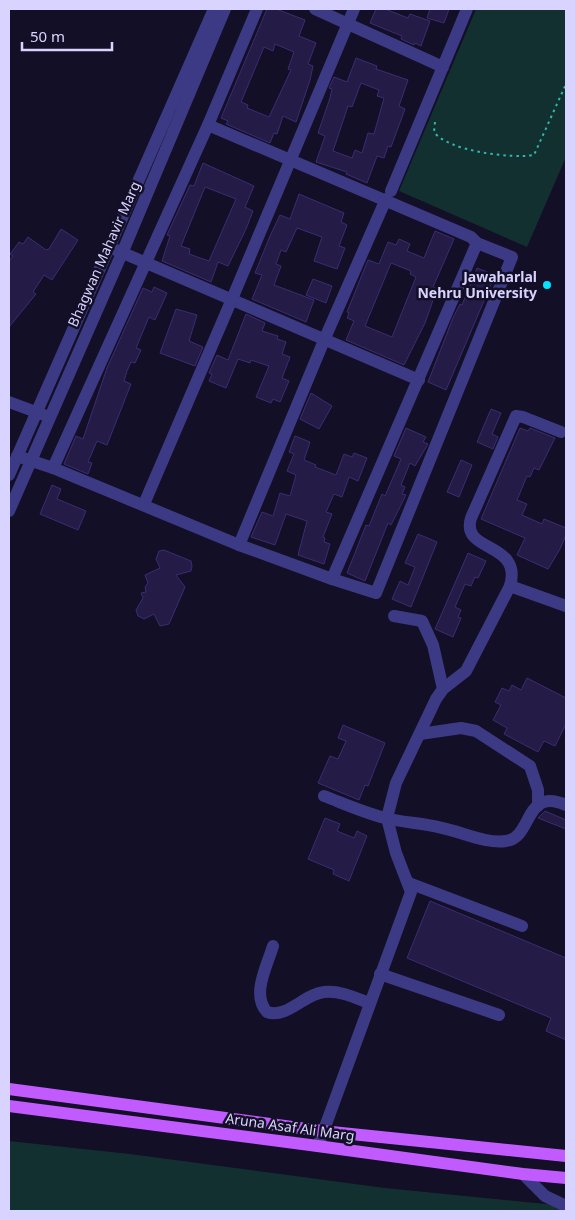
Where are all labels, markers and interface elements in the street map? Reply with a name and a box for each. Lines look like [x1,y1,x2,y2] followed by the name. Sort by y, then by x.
[22,20,112,52] scale bar
[30,26,65,46] text: 50 m
[63,178,144,330] street label: Bhagwan Mahavir Marg
[417,267,537,302] place label: Jawaharlal Nehru University
[541,279,553,291] marker: Jawaharlal Nehru University
[224,1108,356,1145] street label: Aruna Asaf Ali Marg

